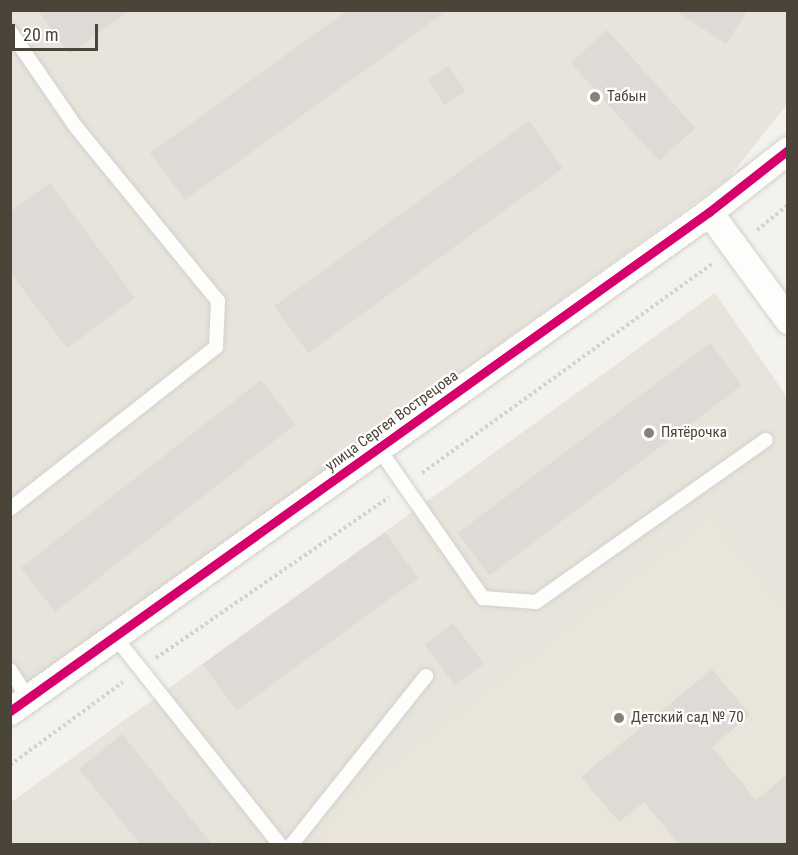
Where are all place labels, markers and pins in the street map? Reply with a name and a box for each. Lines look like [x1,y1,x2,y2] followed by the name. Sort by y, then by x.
[607,88,646,106] place label: Табын
[588,90,602,104] marker: Табын
[661,424,727,442] place label: Пятёрочка
[642,426,656,440] marker: Пятёрочка
[631,709,744,727] place label: Детский сад № 70
[612,711,626,725] marker: Детский сад № 70

